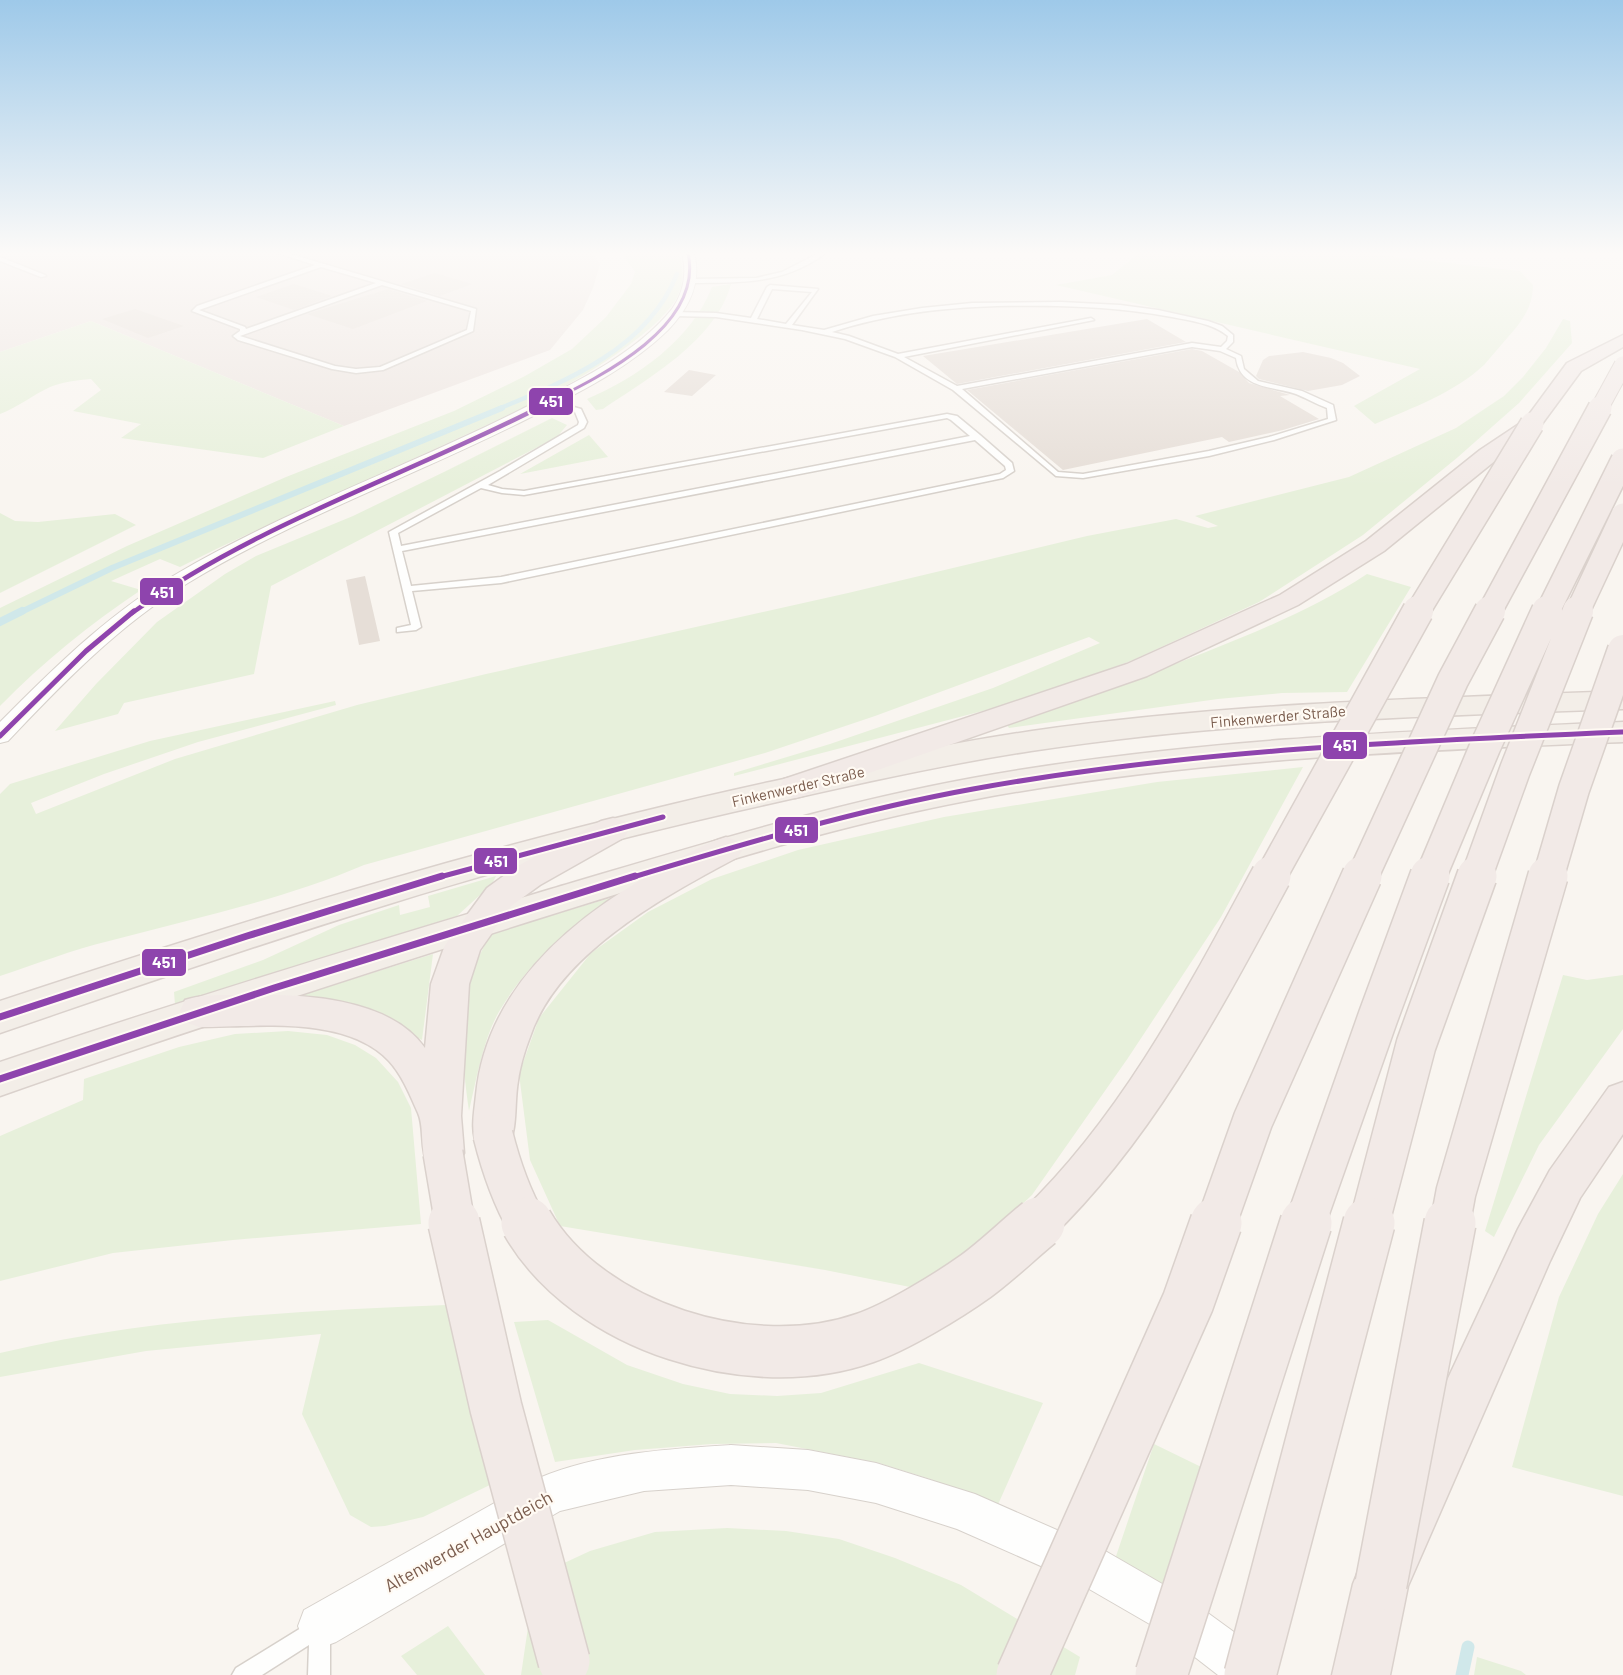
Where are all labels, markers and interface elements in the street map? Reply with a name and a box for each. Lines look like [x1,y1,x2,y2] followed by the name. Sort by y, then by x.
[528,387,574,416] line badge: 451
[539,391,563,410] text: 451
[139,577,184,606] line badge: 451
[150,582,174,601] text: 451
[1210,701,1346,731] street label: Finkenwerder Straße
[1322,731,1368,760] line badge: 451
[1333,735,1357,754] text: 451
[730,762,866,810] street label: Finkenwerder Straße
[774,816,819,844] line badge: 451
[784,820,808,839] text: 451
[473,847,518,875] line badge: 451
[484,851,508,870] text: 451
[141,948,187,977] line badge: 451
[152,952,176,971] text: 451
[380,1486,556,1596] street label: Altenwerder Hauptdeich

